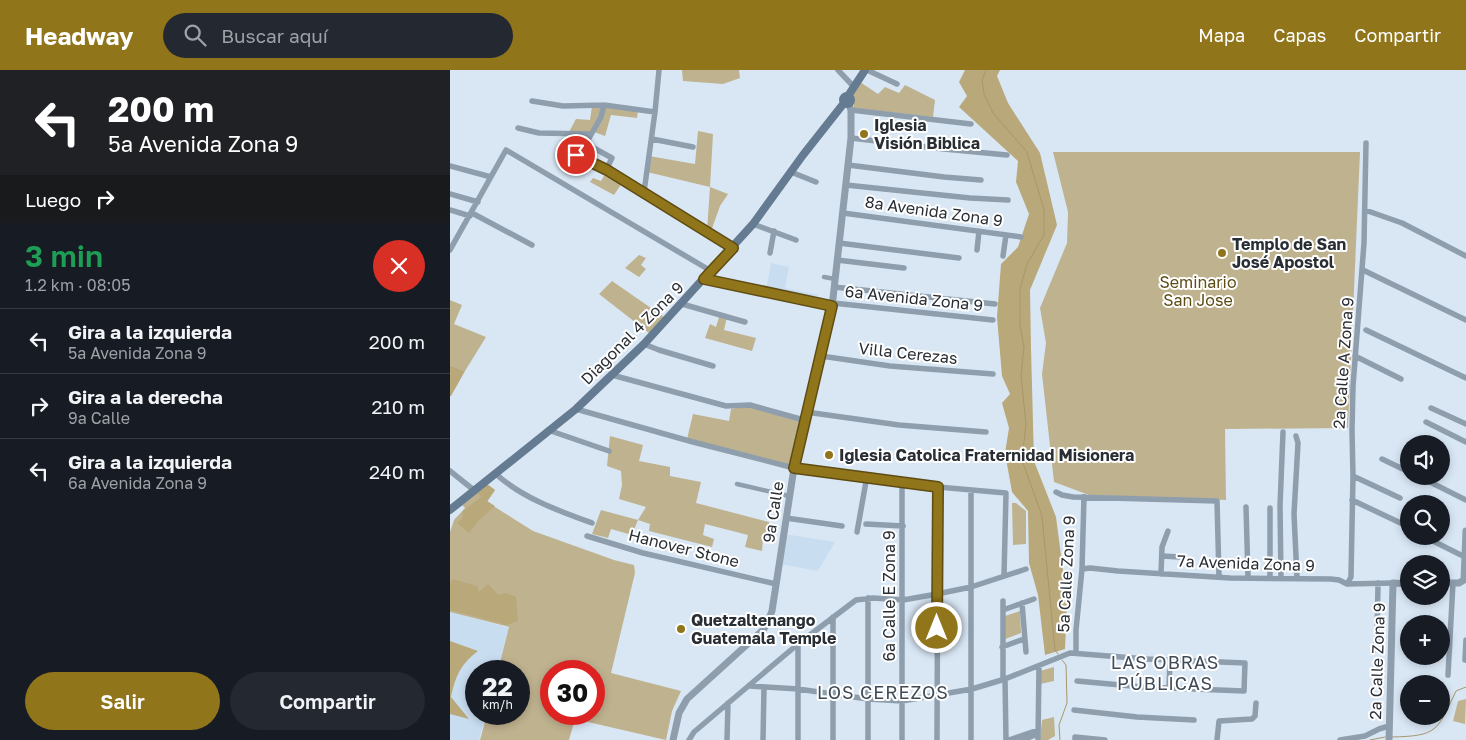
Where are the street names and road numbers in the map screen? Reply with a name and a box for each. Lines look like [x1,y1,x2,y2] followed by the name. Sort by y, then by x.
[864,191,1004,231] street label: 8a Avenida Zona 9
[576,277,688,389] street label: Diagonal 4 Zona 9
[844,281,984,315] street label: 6a Avenida Zona 9
[1328,297,1358,429] street label: 2a Calle A Zona 9
[857,338,959,368] street label: Villa Cerezas
[758,480,788,544] street label: 9a Calle
[1053,515,1079,633] street label: 5a Calle Zona 9
[627,525,741,571] street label: Hanover Stone
[879,530,899,662] street label: 6a Calle E Zona 9
[1177,551,1315,575] street label: 7a Avenida Zona 9
[1365,602,1389,720] street label: 2a Calle Zona 9

